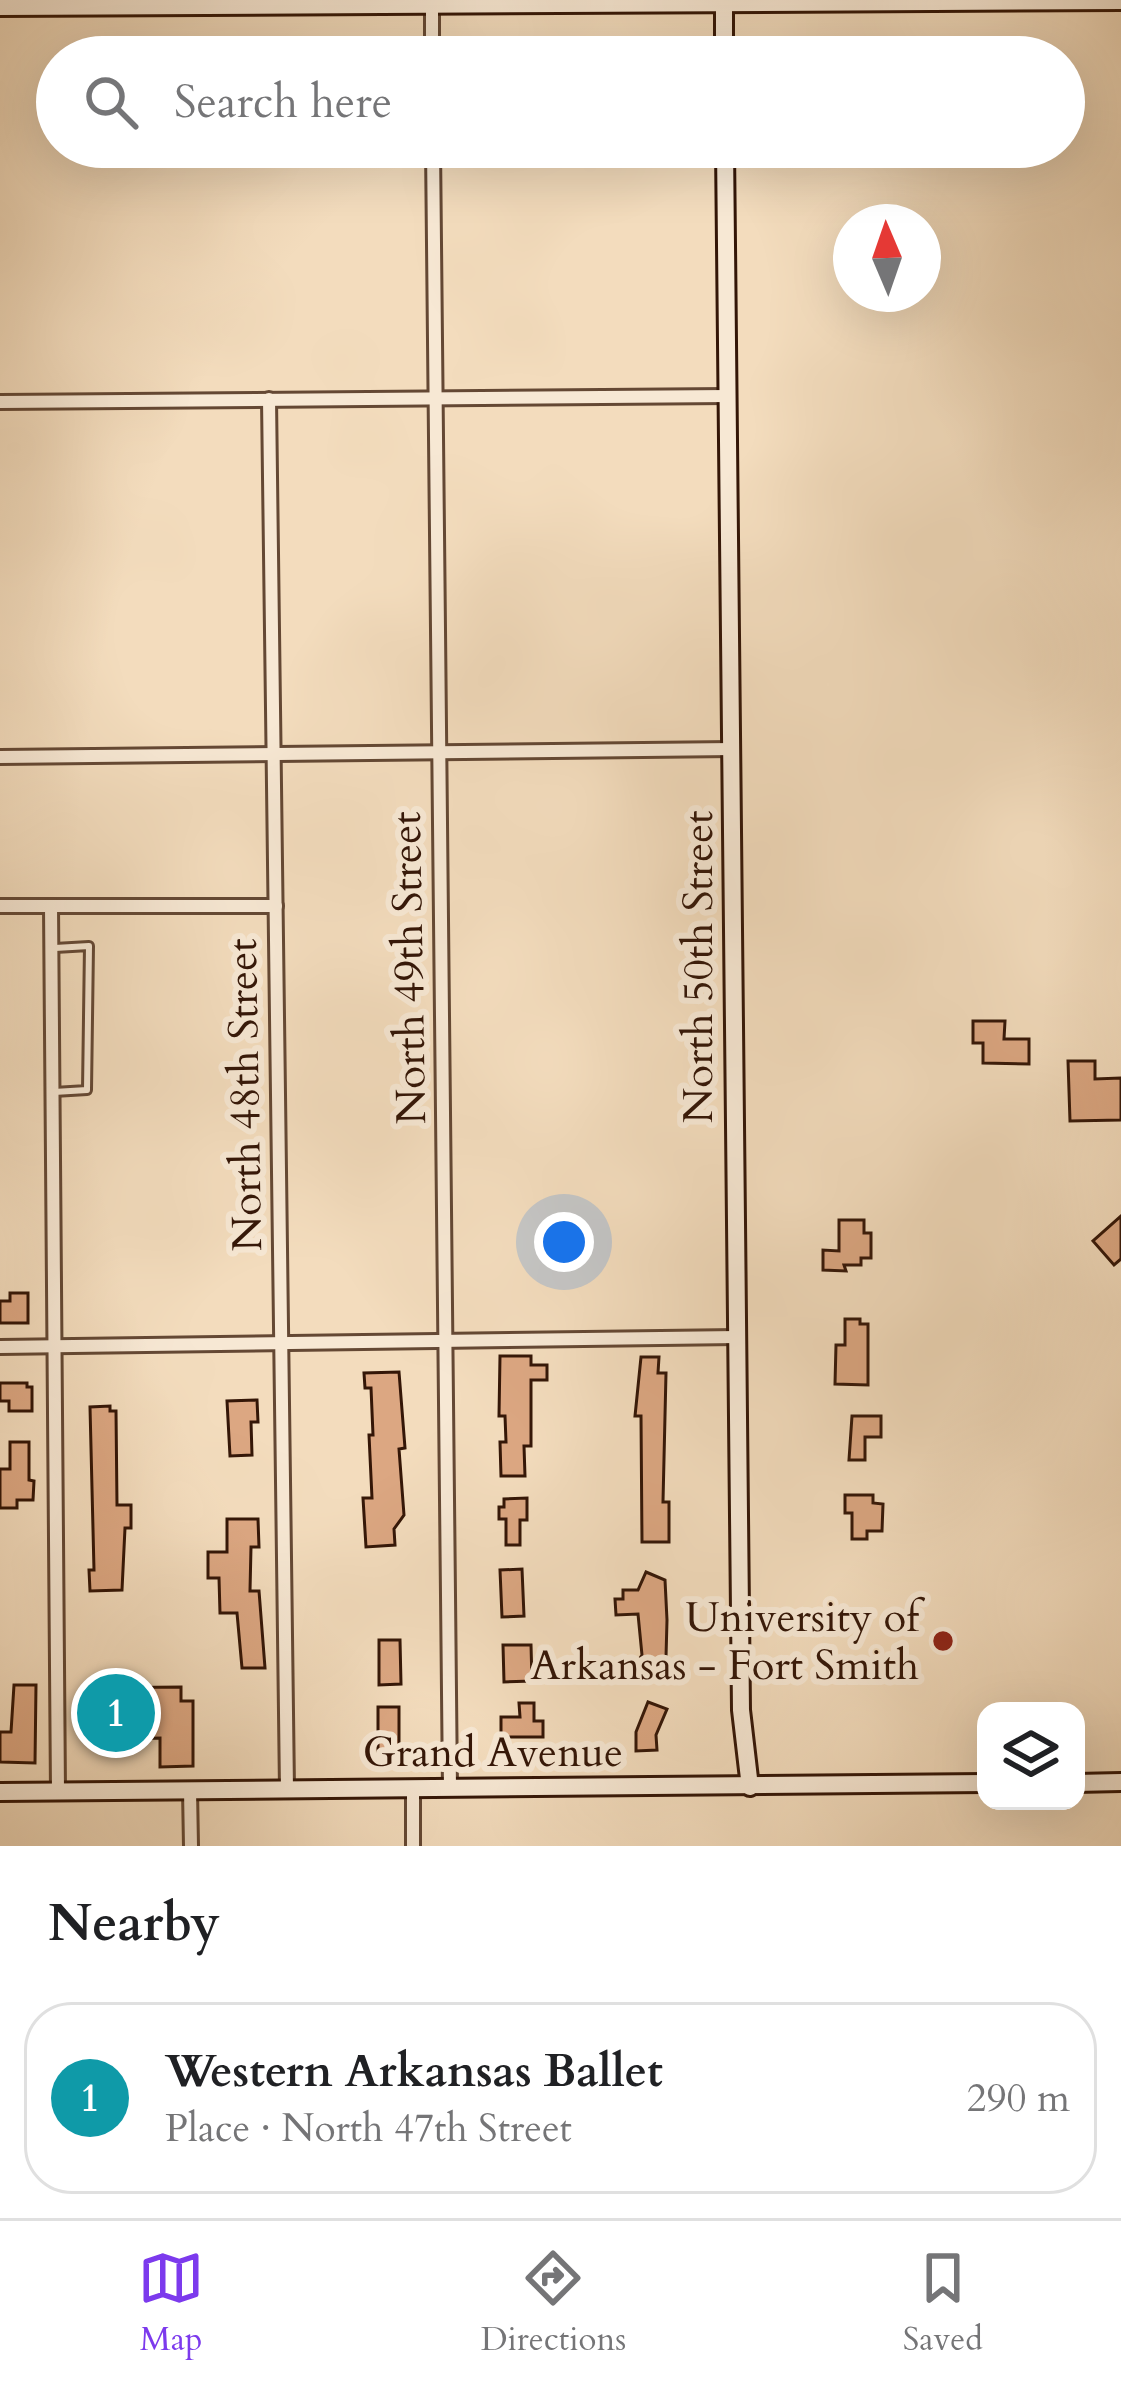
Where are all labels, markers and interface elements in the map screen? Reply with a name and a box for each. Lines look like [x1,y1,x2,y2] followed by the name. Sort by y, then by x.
[36,36,1085,168] search box
[78,69,144,135] icon: search
[174,72,392,133] text: Search here
[833,204,941,312] north arrow
[670,810,727,1124] street label: North 50th Street
[378,811,440,1125] street label: North 49th Street
[214,938,276,1252] street label: North 48th Street
[534,1212,594,1272] your location
[531,1589,925,1694] place label: University of Arkansas - Fort Smith
[930,1628,956,1654] marker: University of Arkansas - Fort Smith
[77,1668,155,1758] pin: 1
[977,1702,1085,1810] map controls
[977,1702,1085,1810] button: layers
[363,1724,623,1781] street label: Grand Avenue
[48,1889,220,1959] text: Nearby
[165,2041,663,2102] text: Western Arkansas Ballet
[80,2072,100,2125] text: 1
[967,2072,1070,2125] text: 290 m
[165,2102,572,2155] text: Place · North 47th Street
[138,2245,204,2362] tab: Map
[481,2245,626,2362] tab: Directions
[903,2245,983,2362] tab: Saved

